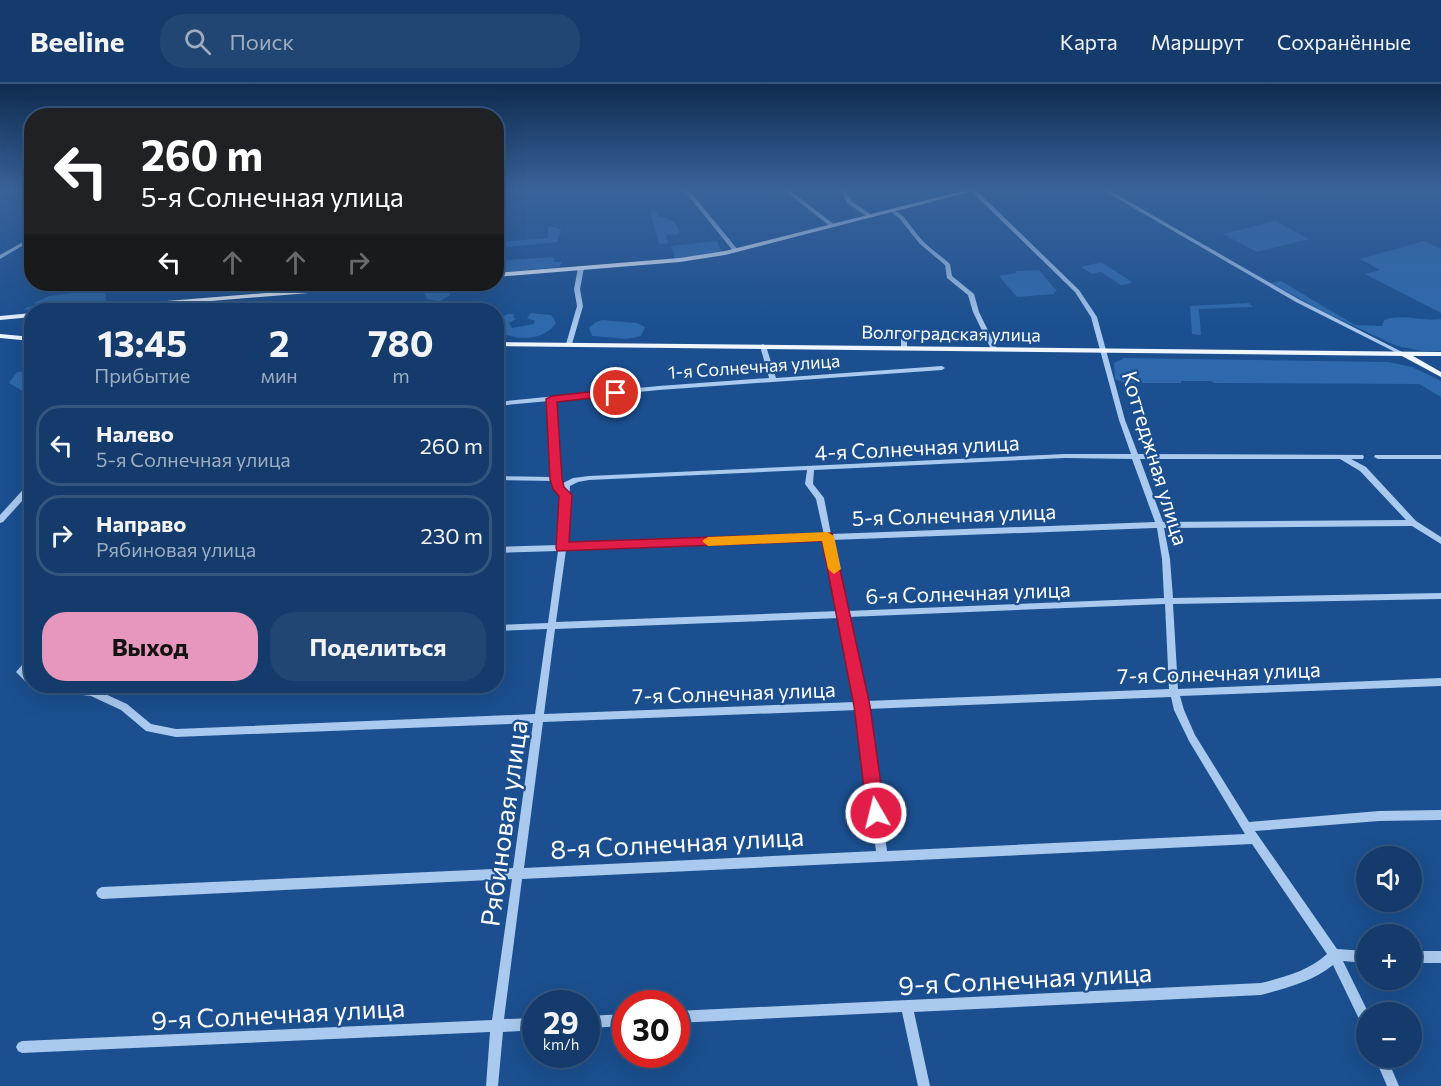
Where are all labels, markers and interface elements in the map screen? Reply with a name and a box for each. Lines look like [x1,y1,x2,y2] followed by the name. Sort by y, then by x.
[160,14,580,68] search box
[30,24,124,58] text: Beeline
[181,25,214,58] icon: search
[229,28,294,55] text: Поиск
[1060,29,1118,54] text: Карта
[1151,29,1244,54] text: Маршрут
[1277,29,1411,54] text: Сохранённые
[141,128,263,180] text: 260 m
[42,132,120,210] icon: left
[141,180,404,213] text: 5-я Солнечная улица
[153,246,186,279] icon: left
[216,246,249,279] icon: ahead
[279,246,312,279] icon: ahead
[342,246,375,279] icon: right
[97,320,187,364] text: 13:45
[269,320,289,364] text: 2
[368,320,434,364] text: 780
[861,320,1041,346] street label: Волгоградская улица
[667,349,841,383] street label: 1-я Солнечная улица
[94,363,190,387] text: Прибытие
[261,363,298,387] text: мин
[392,363,410,387] text: m
[590,367,641,418] pin
[1118,368,1194,548] street label: Коттеджная улица
[599,376,632,409] icon: arrive
[96,420,174,447] text: Налево
[45,429,78,462] icon: left
[814,429,1020,465] street label: 4-я Солнечная улица
[420,432,483,459] text: 260 m
[96,447,291,471] text: 5-я Солнечная улица
[851,498,1057,530] street label: 5-я Солнечная улица
[96,510,186,537] text: Направо
[45,519,78,552] icon: right
[420,522,483,549] text: 230 m
[96,537,256,561] text: Рябиновая улица
[865,576,1071,608] street label: 6-я Солнечная улица
[42,612,258,681] button: Выход
[270,612,486,681] button: Поделиться
[1117,656,1321,688] street label: 7-я Солнечная улица
[632,676,836,708] street label: 7-я Солнечная улица
[473,718,533,928] street label: Рябиновая улица
[844,781,908,845] position arrow
[549,820,805,864] street label: 8-я Солнечная улица
[1356,846,1422,1068] map controls
[1356,846,1422,912] button: sound
[1356,924,1422,990] button: +
[897,956,1153,1000] street label: 9-я Солнечная улица
[612,990,690,1068] speed limit sign: 30
[150,991,406,1035] street label: 9-я Солнечная улица
[1356,1002,1422,1068] button: −
[543,1003,579,1040] text: 29
[543,1035,579,1053] text: km/h

